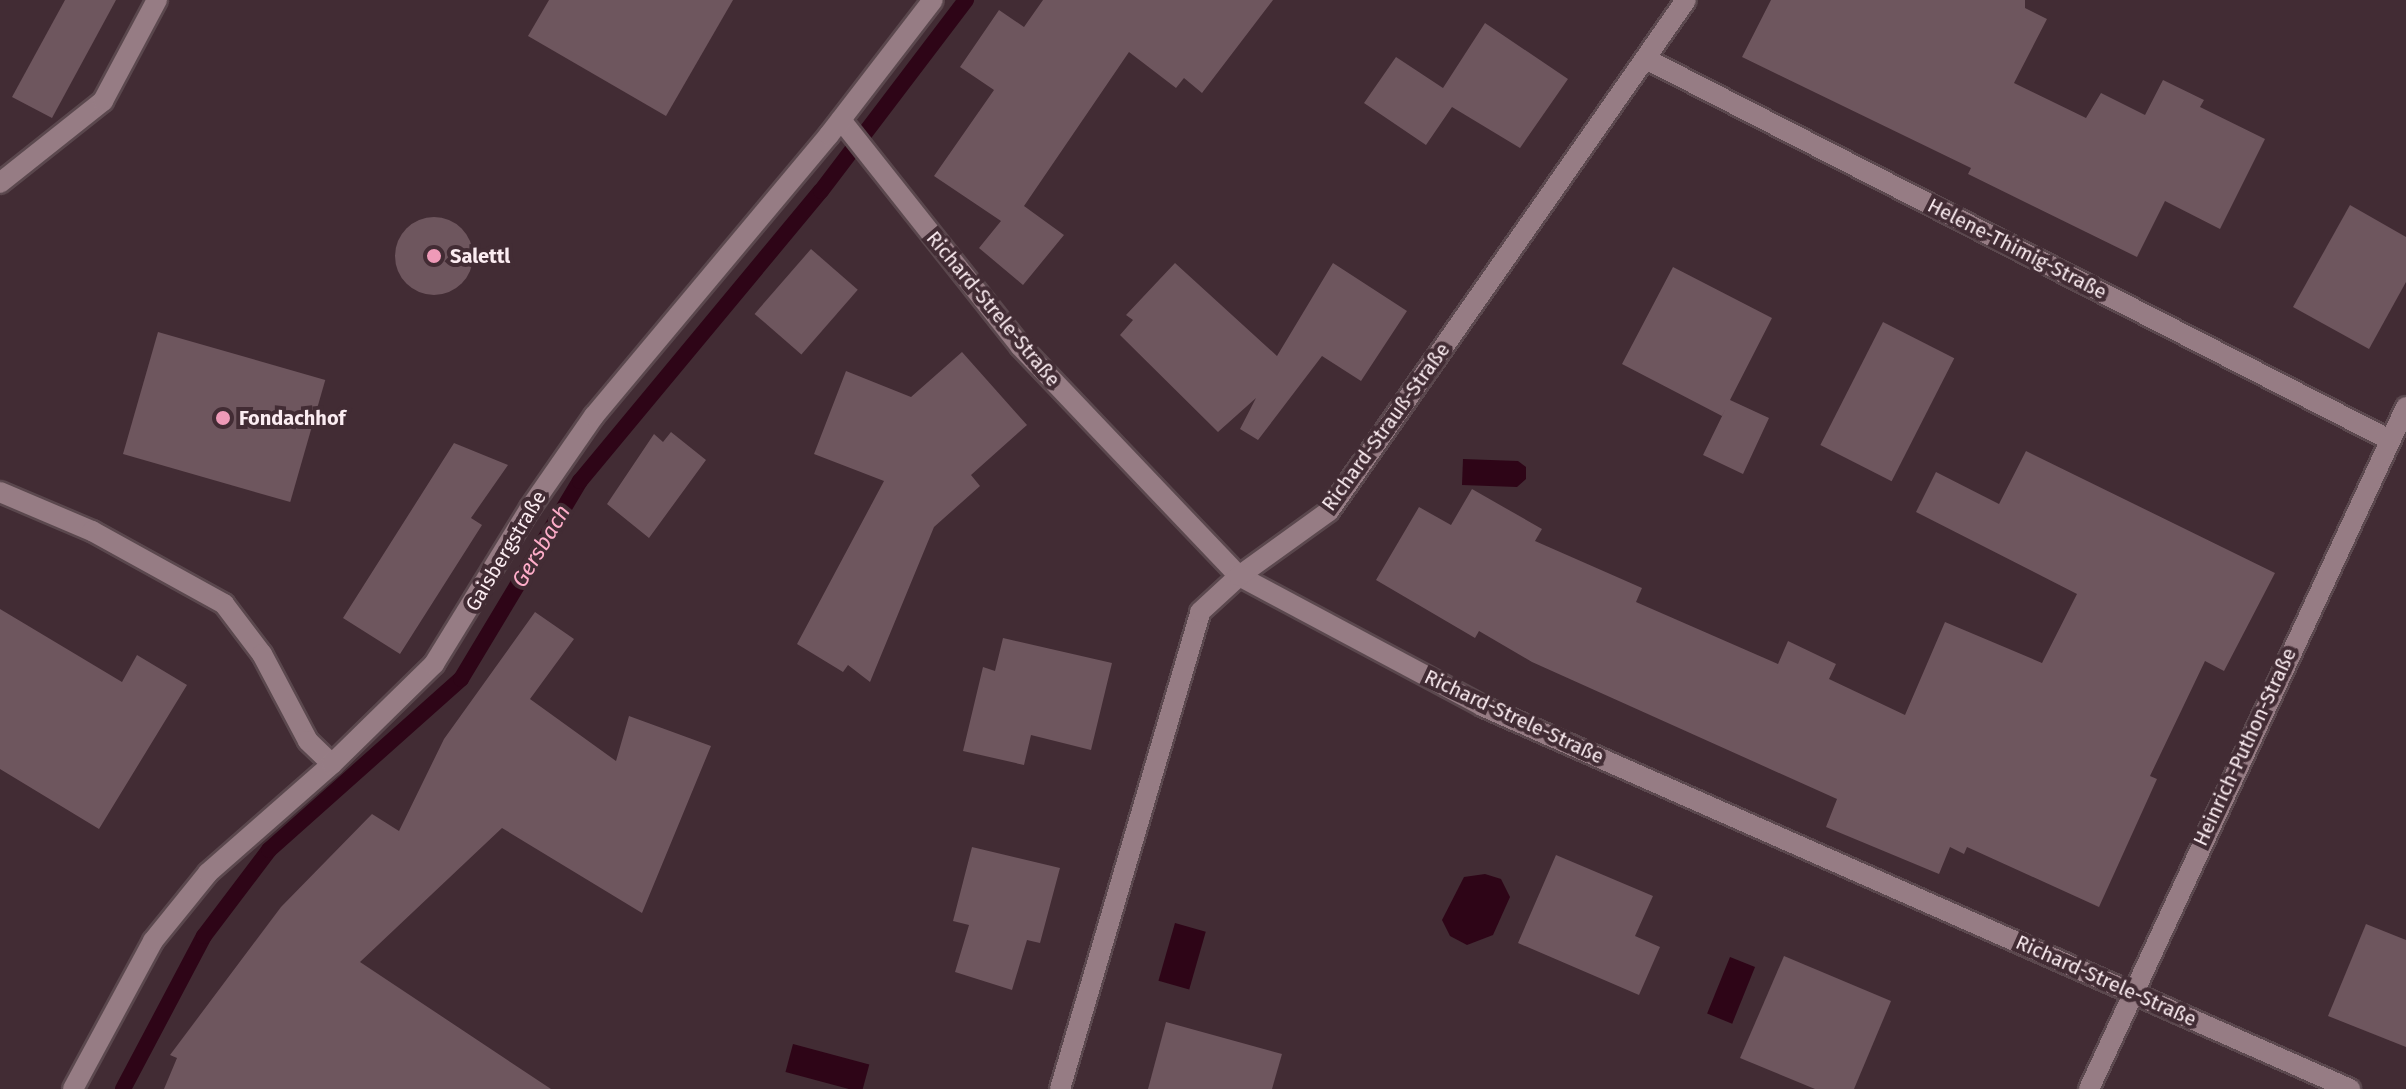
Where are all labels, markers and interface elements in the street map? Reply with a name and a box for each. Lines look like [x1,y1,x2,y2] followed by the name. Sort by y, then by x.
[1924,193,2110,305] street label: Helene-Thimig-Straße
[921,227,1065,391] street label: Richard-Strele-Straße
[450,244,510,268] place label: Salettl
[425,247,443,265] marker: Salettl
[1317,338,1455,516] street label: Richard-Strauß-Straße
[239,406,346,430] place label: Fondachhof
[214,409,232,427] marker: Fondachhof
[461,486,551,616] street label: Gaisbergstraße
[506,500,576,592] water label: Gersbach
[2189,644,2301,850] street label: Heinrich-Puthon-Straße
[1421,665,1607,769] street label: Richard-Strele-Straße
[2012,930,2200,1032] street label: Richard-Strele-Straße

